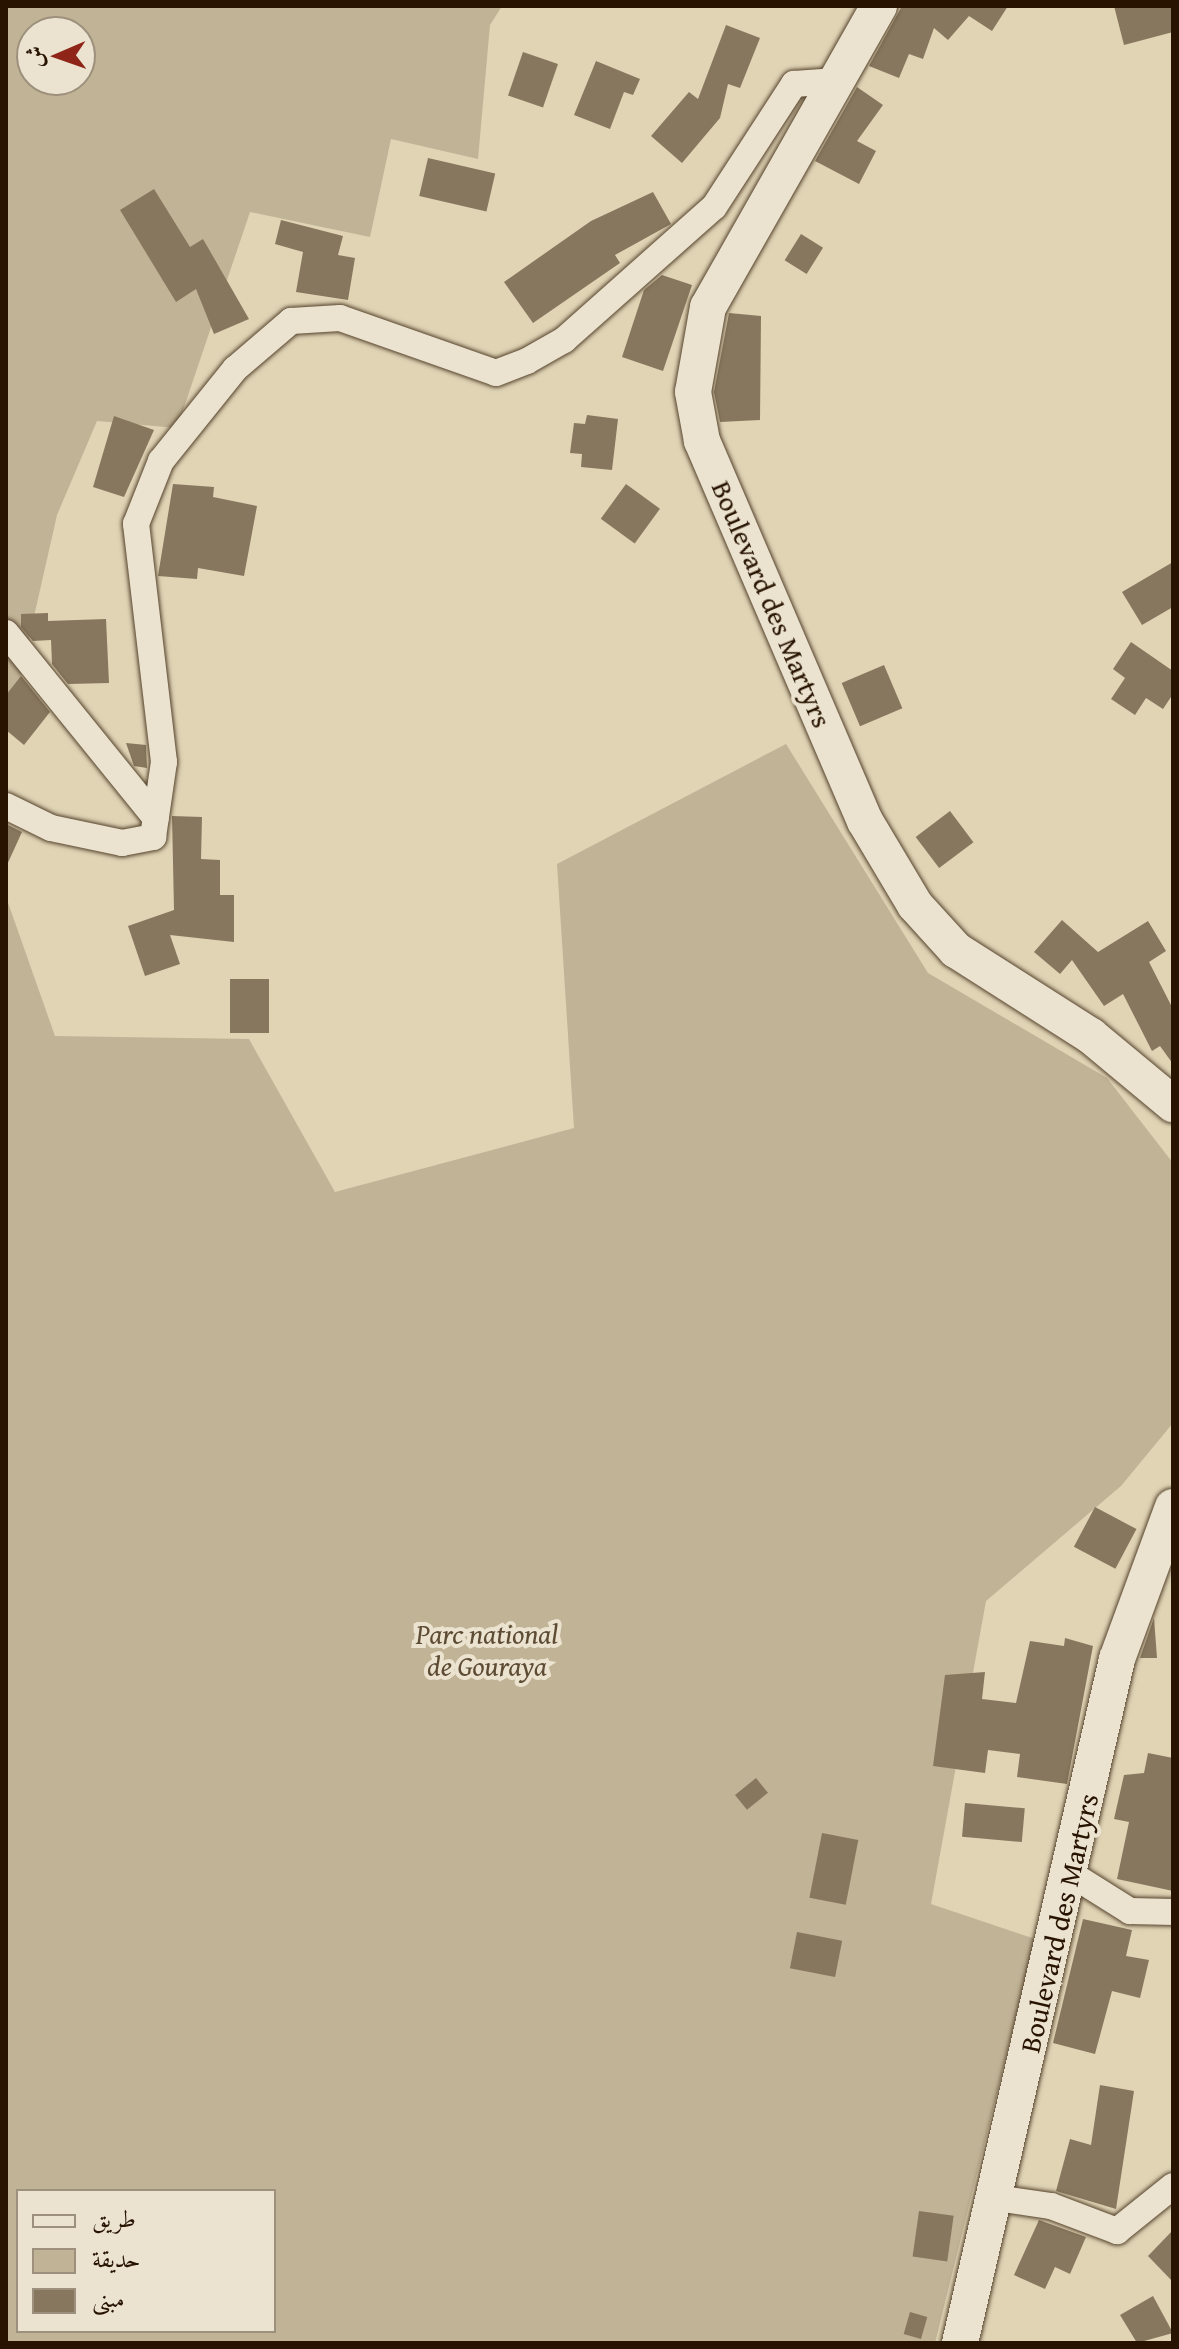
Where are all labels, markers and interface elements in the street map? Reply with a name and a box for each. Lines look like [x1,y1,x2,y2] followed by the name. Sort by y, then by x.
[16,16,96,96] north arrow
[18,45,50,68] text: ش
[705,476,839,732] street label: Boulevard des Martyrs
[416,1617,558,1683] park label: Parc national de Gouraya
[1013,1790,1105,2056] street label: Boulevard des Martyrs
[16,2189,276,2333] legend
[92,2201,136,2236] text: طريق
[92,2241,141,2276] text: حديقة
[92,2281,125,2316] text: مبنى

